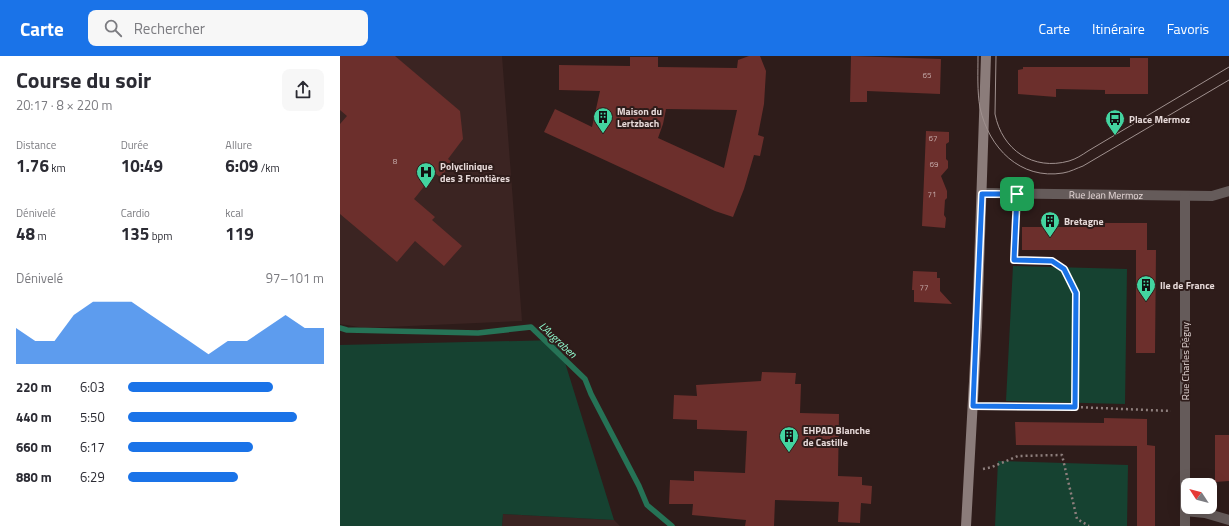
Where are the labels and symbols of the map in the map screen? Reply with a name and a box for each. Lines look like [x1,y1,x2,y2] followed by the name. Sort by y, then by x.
[923,69,932,81] house number: 65
[617,104,662,131] place label: Maison du Lertzbach
[592,106,614,134] building icon: Maison du Lertzbach
[1104,108,1126,136] bus stop icon: Place Mermoz
[1129,112,1190,127] place label: Place Mermoz
[929,132,937,144] house number: 67
[393,155,398,167] house number: 8
[930,158,939,170] house number: 69
[440,159,510,186] place label: Polyclinique des 3 Frontières
[415,161,437,189] hospital icon: Polyclinique des 3 Frontières
[1000,177,1034,211] pin
[1069,187,1144,203] street label: Rue Jean Mermoz
[928,188,936,200] house number: 71
[1039,210,1061,238] building icon: Bretagne
[1064,214,1104,229] place label: Bretagne
[1135,274,1157,302] building icon: Ile de France
[1160,278,1215,293] place label: Ile de France
[920,281,928,293] house number: 77
[535,318,581,362] water label: L'Augraben
[1178,322,1193,400] street label: Rue Charles Péguy
[803,423,870,450] place label: EHPAD Blanche de Castille
[778,425,800,453] building icon: EHPAD Blanche de Castille
[1181,478,1217,514] north arrow

